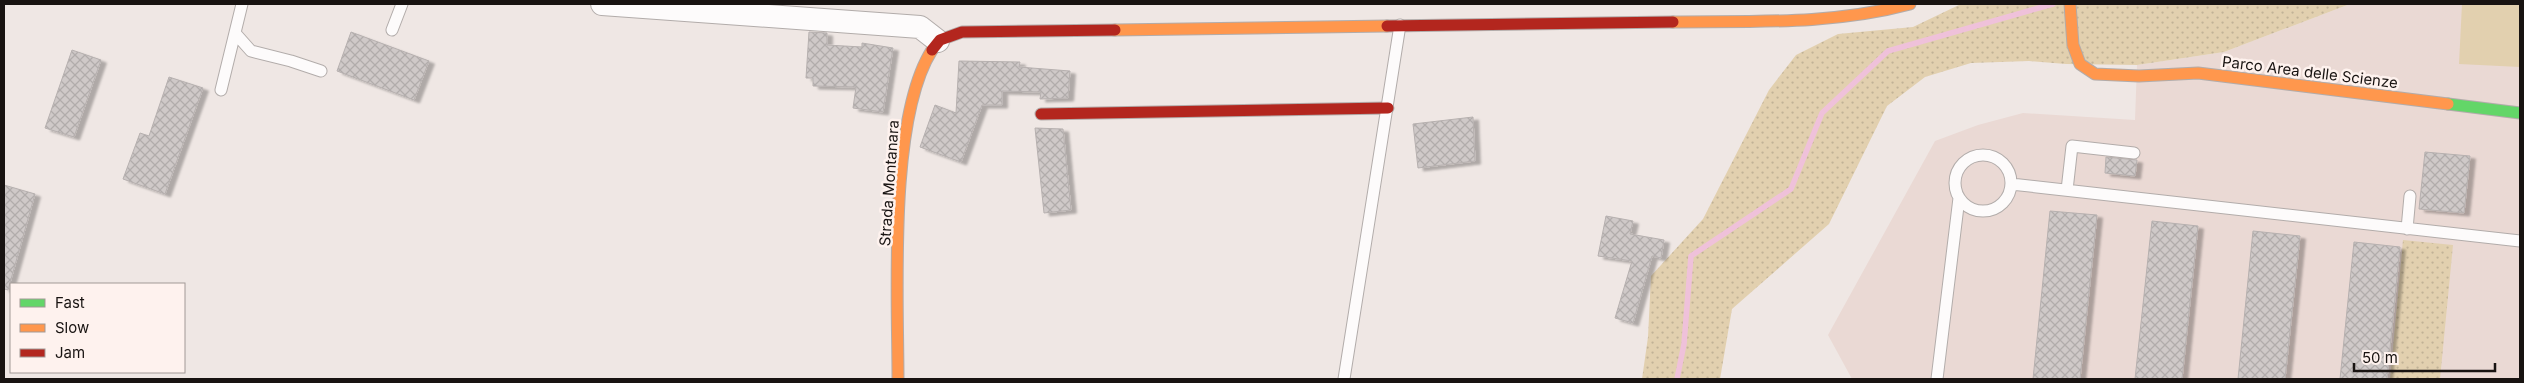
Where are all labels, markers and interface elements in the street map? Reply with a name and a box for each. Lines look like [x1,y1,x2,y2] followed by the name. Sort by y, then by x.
[2221,52,2399,92] street label: Parco Area delle Scienze
[875,119,903,247] street label: Strada Montanara
[10,283,185,373] legend
[55,293,85,312] text: Fast
[55,318,89,337] text: Slow
[2354,340,2495,372] scale bar
[55,343,85,362] text: Jam
[2362,348,2398,367] text: 50 m

